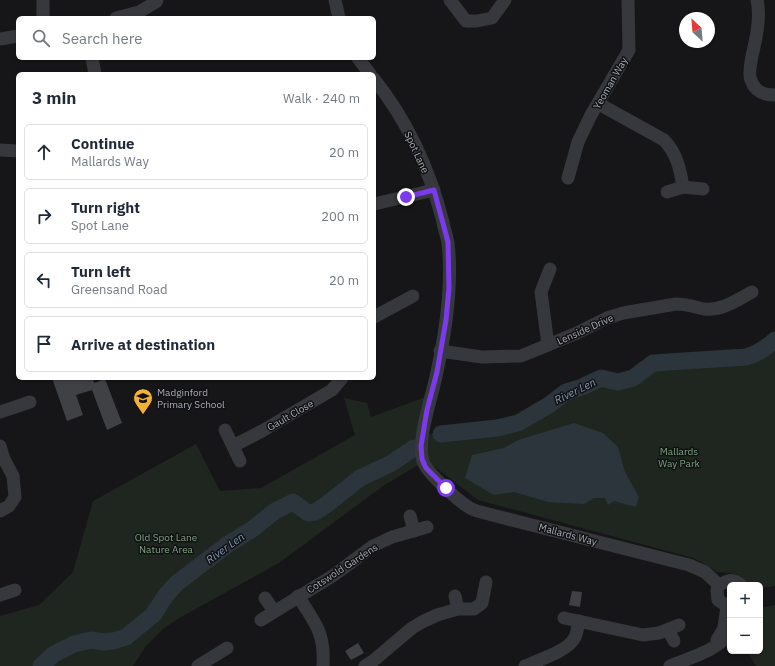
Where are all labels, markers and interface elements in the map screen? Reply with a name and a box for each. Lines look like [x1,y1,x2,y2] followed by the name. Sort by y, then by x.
[679,12,715,48] north arrow
[16,16,376,60] search box
[30,27,52,49] icon: search
[62,29,142,48] text: Search here
[590,55,630,111] street label: Yeoman Way
[32,87,76,109] text: 3 min
[283,90,360,107] text: Walk · 240 m
[401,129,432,176] street label: Spot Lane
[71,134,135,153] text: Continue
[33,141,55,163] icon: ahead
[329,144,359,161] text: 20 m
[71,153,149,170] text: Mallards Way
[397,188,415,206] route end
[71,198,140,217] text: Turn right
[33,205,55,227] icon: right
[321,208,359,225] text: 200 m
[71,217,129,234] text: Spot Lane
[71,262,131,281] text: Turn left
[33,269,55,291] icon: left
[329,272,359,289] text: 20 m
[71,281,168,298] text: Greensand Road
[555,311,616,348] street label: Lenside Drive
[33,333,55,355] icon: arrive
[71,335,215,354] text: Arrive at destination
[552,375,598,407] water label: River Len
[157,386,225,411] place label: Madginford Primary School
[132,387,154,415] school or university icon: Madginford Primary School
[265,397,316,434] street label: Gault Close
[658,445,701,470] park label: Mallards Way Park
[437,479,455,497] route start
[537,520,599,549] street label: Mallards Way
[203,529,247,567] water label: River Len
[135,531,198,556] park label: Old Spot Lane Nature Area
[304,541,380,596] street label: Cotswold Gardens
[727,582,763,654] map controls
[727,582,763,618] button: +
[727,618,763,654] button: −

